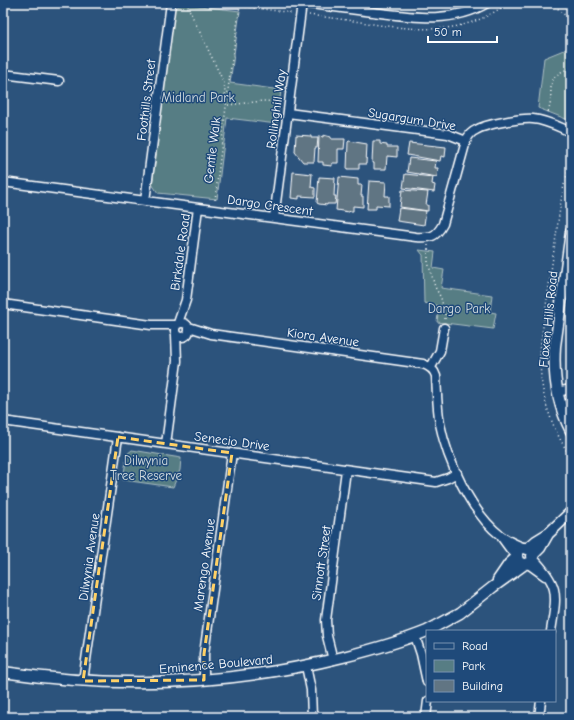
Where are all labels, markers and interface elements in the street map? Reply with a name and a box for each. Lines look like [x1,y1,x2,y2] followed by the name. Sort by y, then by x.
[428,18,497,44] scale bar
[434,25,462,39] text: 50 m
[134,57,159,142] street label: Foothills Street
[263,68,289,150] street label: Rollinghill Way
[161,90,236,105] park label: Midland Park
[367,105,457,133] street label: Sugargum Drive
[200,115,224,184] street label: Gentle Walk
[226,192,315,219] street label: Dargo Crescent
[167,213,193,291] street label: Birkdale Road
[535,270,561,368] street label: Flaxen Hills Road
[428,301,491,316] park label: Dargo Park
[286,325,360,350] street label: Kiora Avenue
[193,428,271,454] street label: Senecio Drive
[110,453,182,483] park label: Dilwynia Tree Reserve
[75,512,103,602] street label: Dilwynia Avenue
[190,517,218,613] street label: Marengo Avenue
[308,523,334,601] street label: Sinnott Street
[426,630,556,702] legend
[462,639,488,653] text: Road
[159,652,273,676] street label: Eminence Boulevard
[462,659,485,673] text: Park
[462,679,503,693] text: Building

